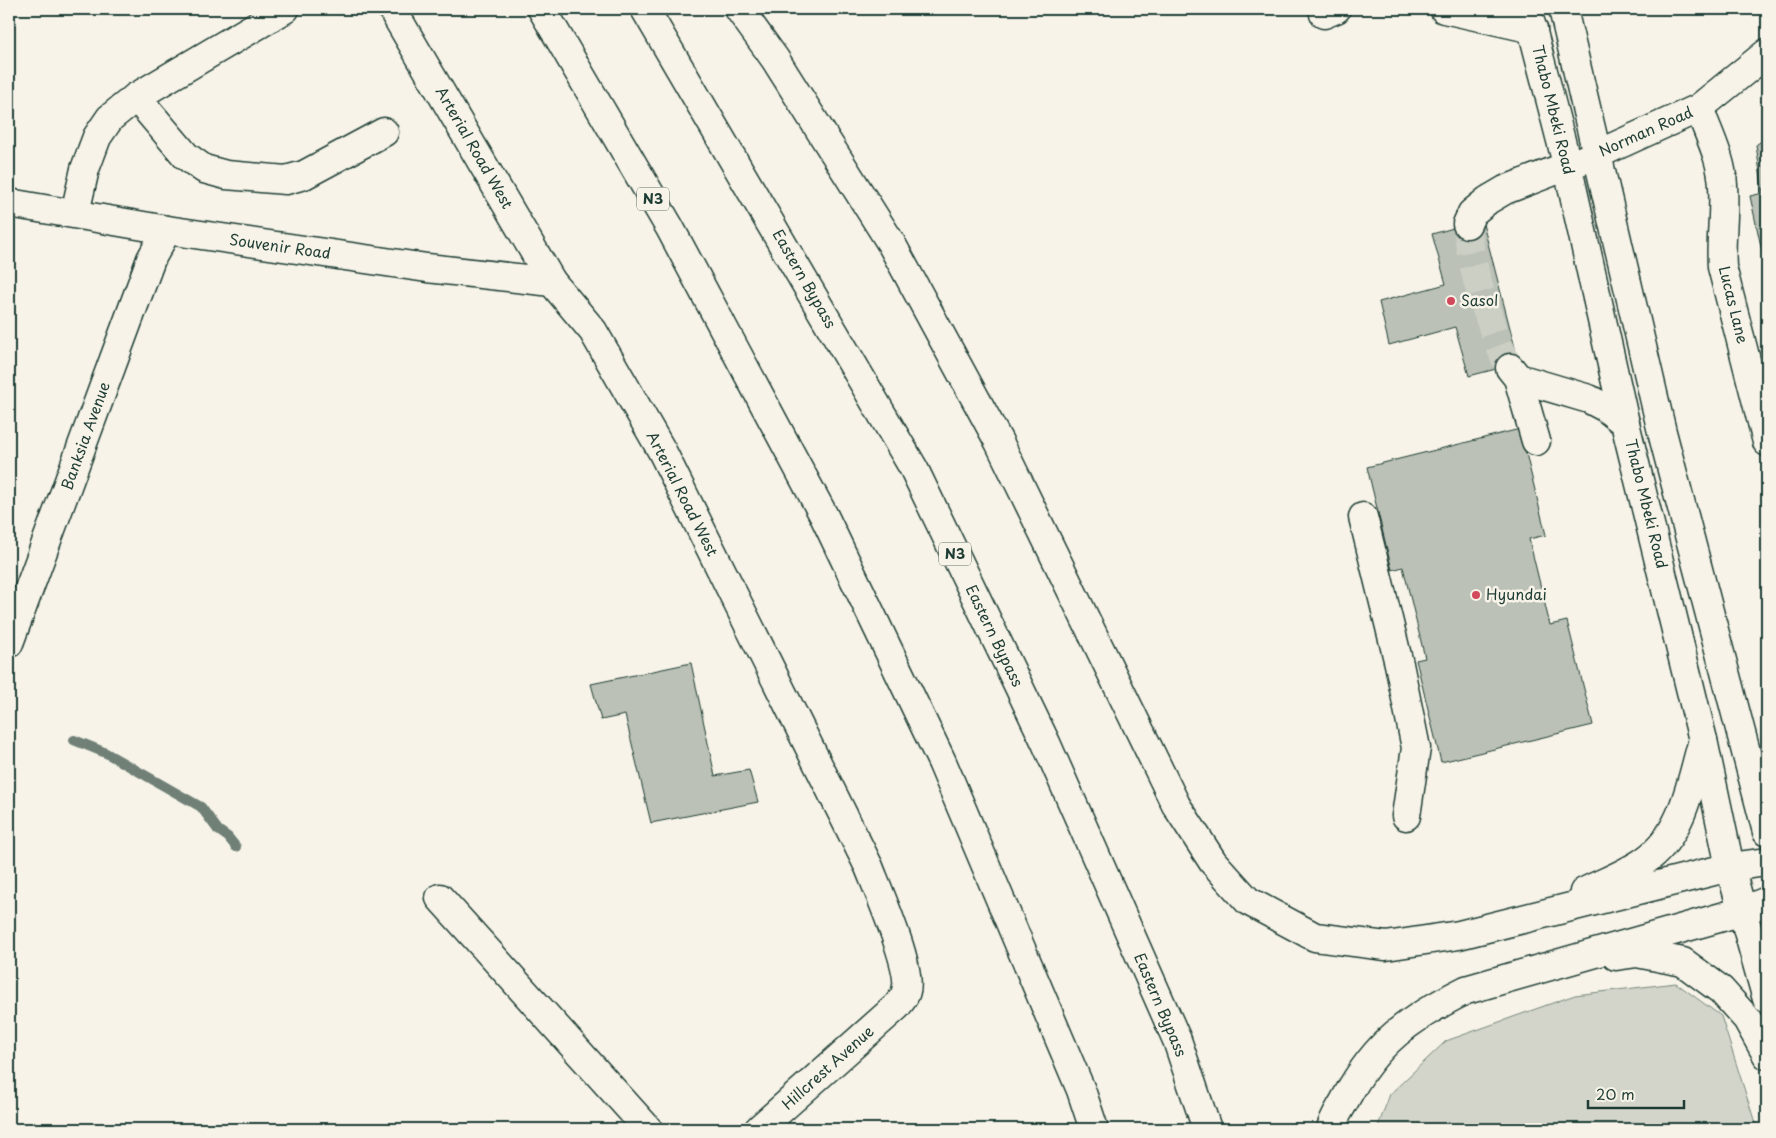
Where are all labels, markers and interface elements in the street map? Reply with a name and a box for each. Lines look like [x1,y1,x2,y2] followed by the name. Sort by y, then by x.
[1527,43,1582,177] street label: Thabo Mbeki Road
[431,82,520,213] street label: Arterial Road West
[1595,100,1696,162] street label: Norman Road
[637,188,669,210] road number: N3
[768,224,843,332] street label: Eastern Bypass
[228,227,332,264] street label: Souvenir Road
[1714,263,1755,346] street label: Lucas Lane
[1461,288,1498,311] place label: Sasol
[1445,295,1457,307] marker: Sasol
[54,378,115,493] street label: Banksia Avenue
[642,427,725,560] street label: Arterial Road West
[1620,437,1675,571] street label: Thabo Mbeki Road
[939,542,971,566] road number: N3
[961,580,1030,690] street label: Eastern Bypass
[1486,582,1547,605] place label: Hyundai
[1470,589,1482,601] marker: Hyundai
[1129,949,1194,1060] street label: Eastern Bypass
[776,1019,878,1114] street label: Hillcrest Avenue
[1588,1078,1685,1110] scale bar
[1596,1082,1635,1105] text: 20 m

